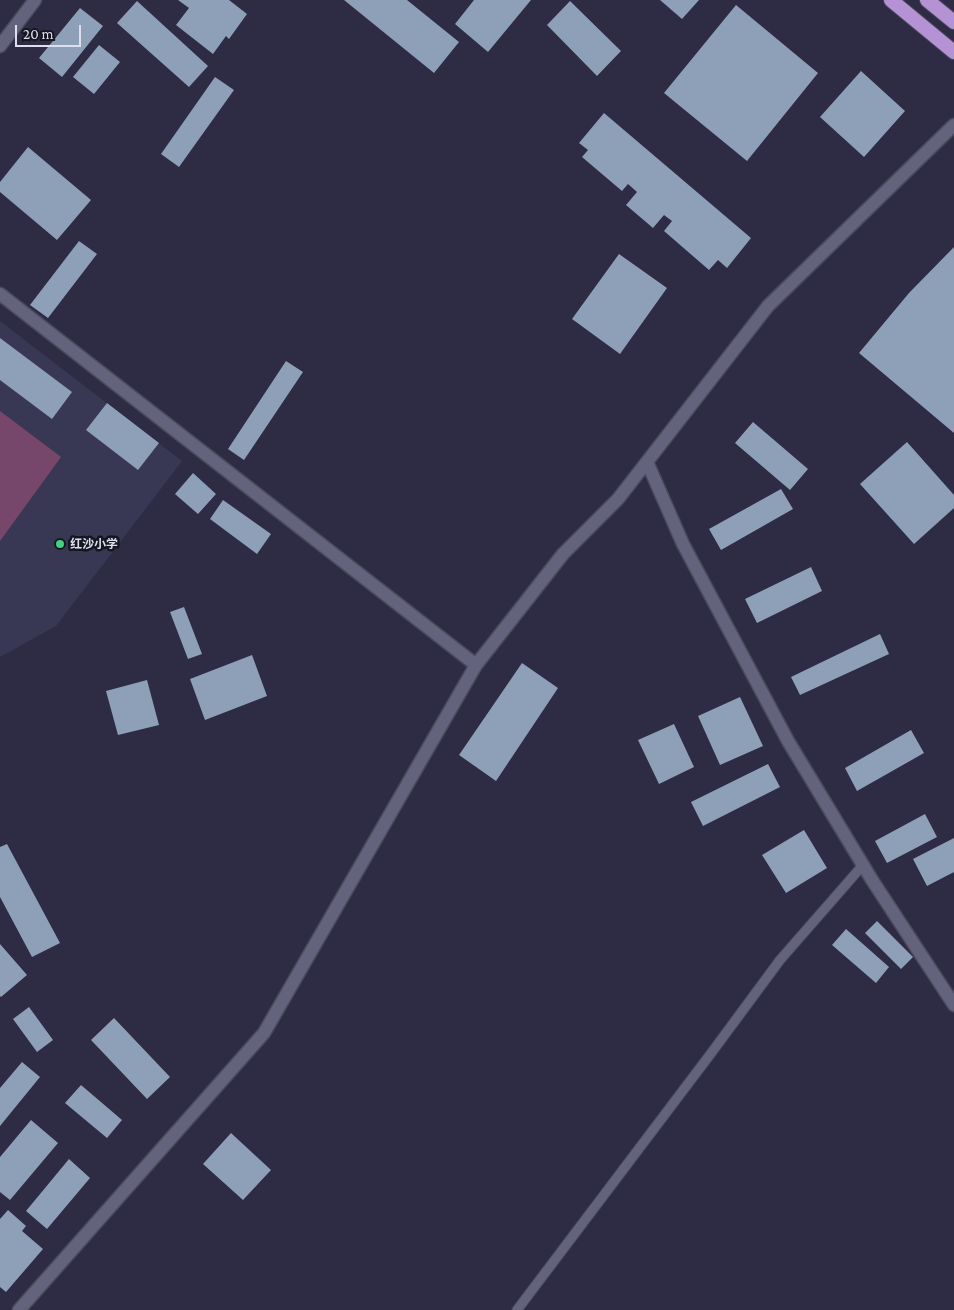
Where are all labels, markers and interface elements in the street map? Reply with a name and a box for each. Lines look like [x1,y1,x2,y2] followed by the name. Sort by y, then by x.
[18,15,84,47] scale bar
[23,26,54,42] text: 20 m
[70,537,118,551] place label: 红沙小学
[54,538,66,550] marker: 红沙小学

